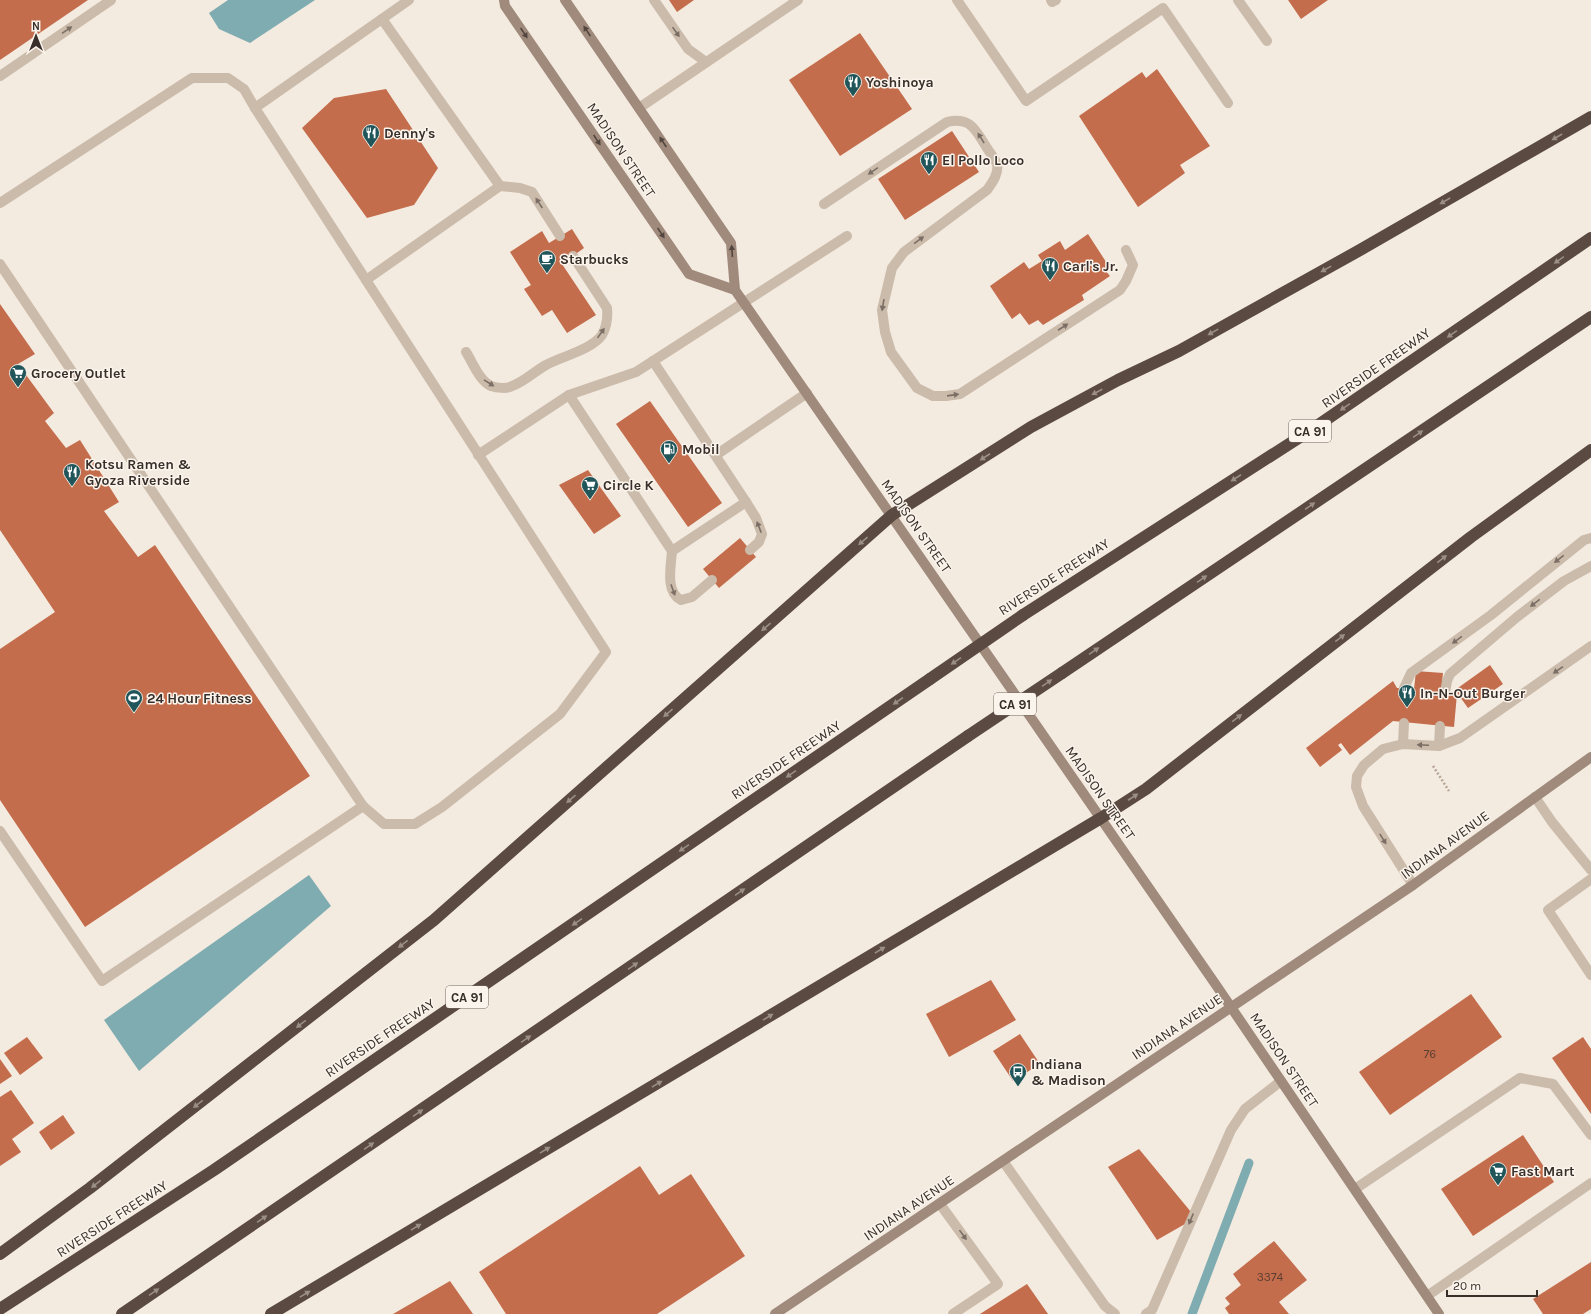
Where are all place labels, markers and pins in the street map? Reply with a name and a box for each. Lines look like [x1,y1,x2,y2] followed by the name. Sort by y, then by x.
[843,72,863,97] restaurant icon: Yoshinoya
[866,74,934,91] place label: Yoshinoya
[361,123,381,148] restaurant icon: Denny's
[384,125,435,142] place label: Denny's
[919,150,939,175] restaurant icon: El Pollo Loco
[942,152,1024,169] place label: El Pollo Loco
[537,249,557,274] cafe icon: Starbucks
[560,251,629,268] place label: Starbucks
[1040,256,1060,281] restaurant icon: Carl's Jr.
[1063,258,1118,275] place label: Carl's Jr.
[8,363,28,388] supermarket icon: Grocery Outlet
[31,365,126,382] place label: Grocery Outlet
[659,439,679,464] fuel station icon: Mobil
[682,441,720,458] place label: Mobil
[85,456,191,489] place label: Kotsu Ramen & Gyoza Riverside
[62,462,82,487] restaurant icon: Kotsu Ramen & Gyoza Riverside
[580,475,600,500] supermarket icon: Circle K
[603,477,655,494] place label: Circle K
[1397,683,1417,708] restaurant icon: In-N-Out Burger
[1420,685,1526,702] place label: In-N-Out Burger
[124,688,144,713] sports icon: 24 Hour Fitness
[147,690,252,707] place label: 24 Hour Fitness
[1031,1056,1106,1089] place label: Indiana & Madison
[1008,1062,1028,1087] bus stop icon: Indiana & Madison
[1488,1161,1508,1186] supermarket icon: Fast Mart
[1511,1163,1575,1180] place label: Fast Mart

